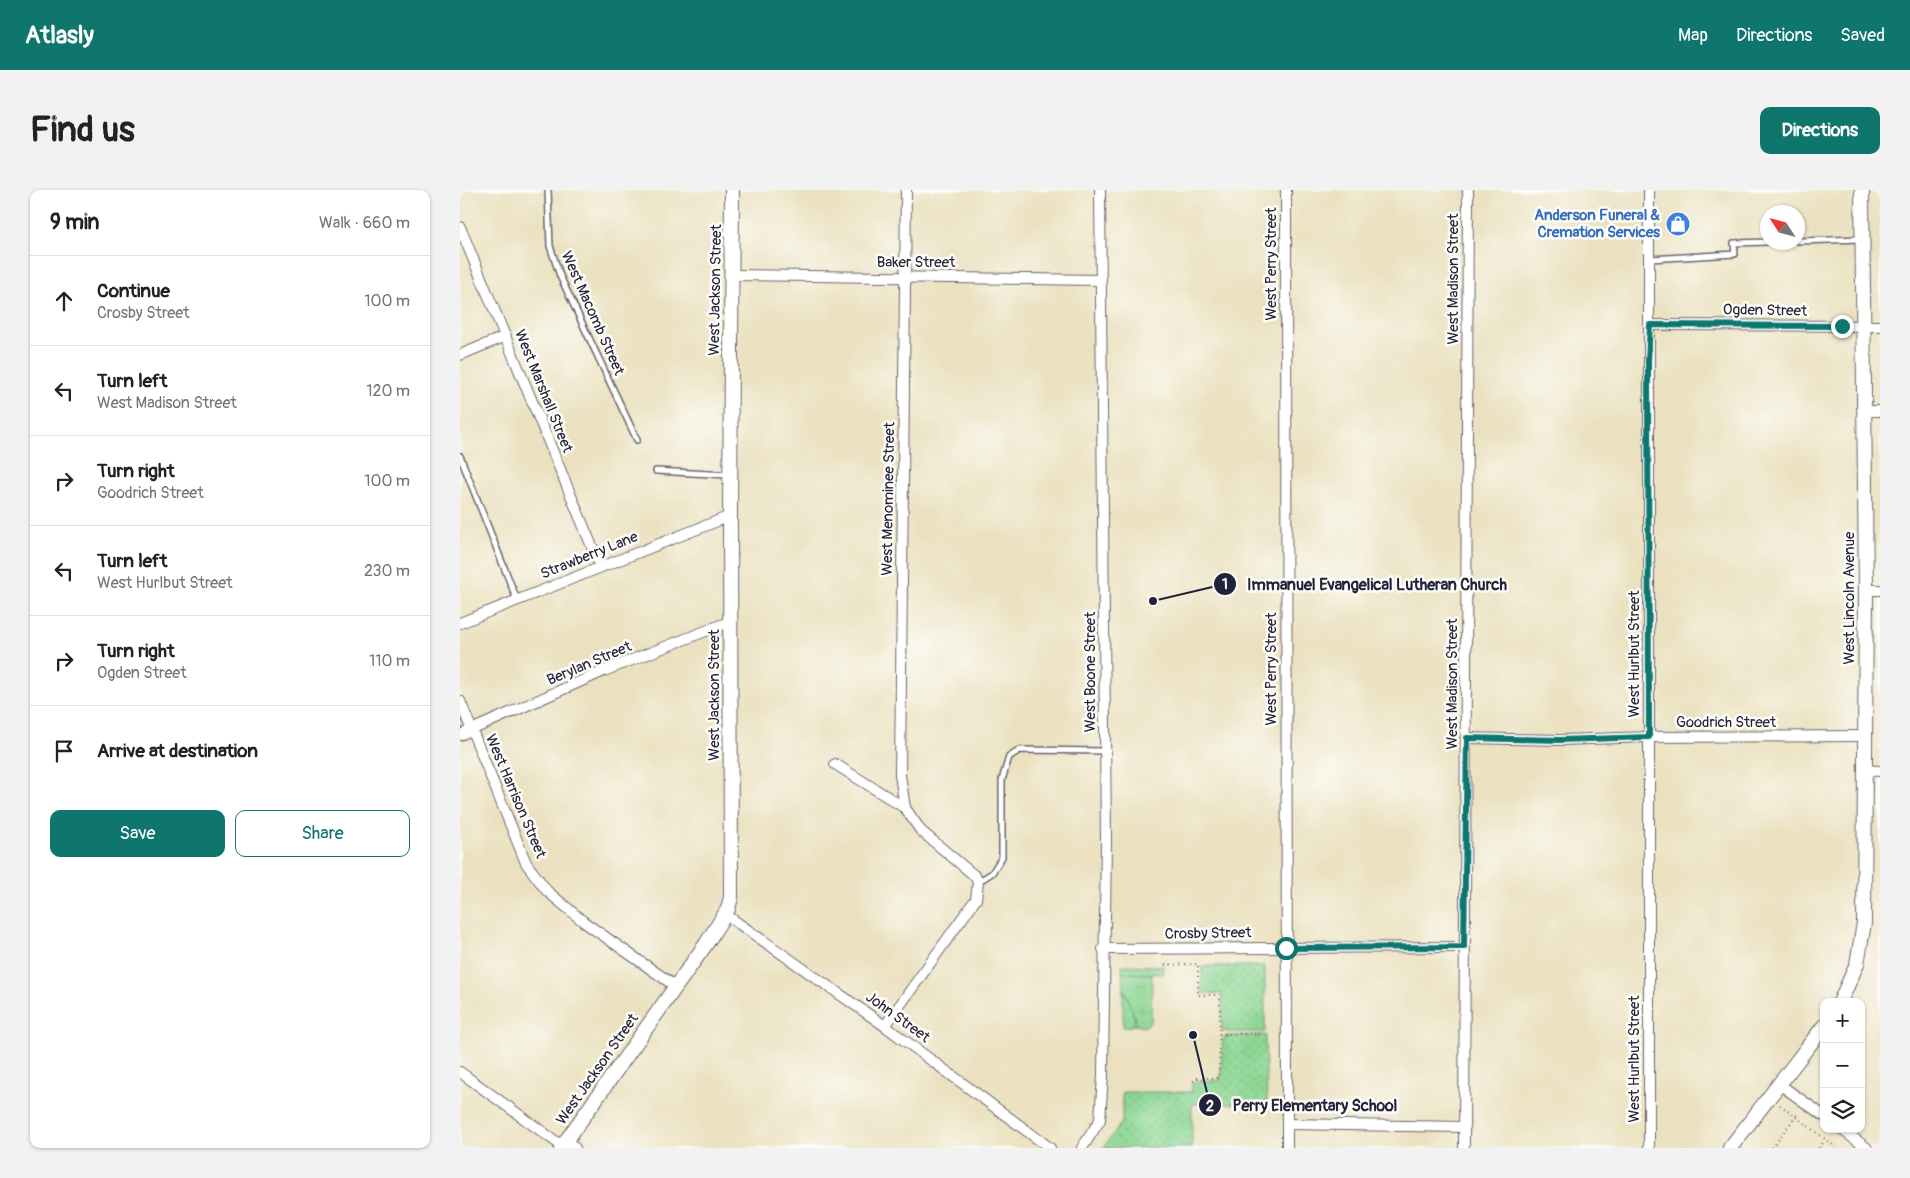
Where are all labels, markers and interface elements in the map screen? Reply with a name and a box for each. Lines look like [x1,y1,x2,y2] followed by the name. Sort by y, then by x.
[25,21,94,50] text: Atlasly
[1678,24,1708,47] text: Map
[1736,24,1812,47] text: Directions
[1840,24,1885,47] text: Saved
[1760,107,1880,154] button: Directions
[30,108,135,152] text: Find us
[1760,205,1805,250] north arrow
[1534,206,1660,242] place label: Anderson Funeral & Cremation Services
[1262,207,1281,320] street label: West Perry Street
[50,209,99,236] text: 9 min
[1665,211,1691,237] shop icon: Anderson Funeral & Cremation Services
[319,213,410,233] text: Walk · 660 m
[1444,213,1463,345] street label: West Madison Street
[705,223,726,356] street label: West Jackson Street
[557,248,629,379] street label: West Macomb Street
[877,253,956,272] street label: Baker Street
[97,279,170,303] text: Continue
[50,287,78,315] icon: ahead
[364,291,410,311] text: 100 m
[1723,300,1808,321] street label: Ogden Street
[97,303,190,323] text: Crosby Street
[1831,315,1854,338] route end
[510,327,577,456] street label: West Marshall Street
[97,369,167,393] text: Turn left
[50,377,78,405] icon: left
[366,381,410,401] text: 120 m
[97,393,237,413] text: West Madison Street
[878,421,899,576] street label: West Menominee Street
[97,459,175,483] text: Turn right
[50,467,78,495] icon: right
[364,471,410,491] text: 100 m
[97,483,204,503] text: Goodrich Street
[538,527,641,584] street label: Strawberry Lane
[1840,531,1859,664] street label: West Lincoln Avenue
[97,549,167,573] text: Turn left
[50,557,78,585] icon: left
[364,561,410,581] text: 230 m
[1212,569,1517,600] callout: Immanuel Evangelical Lutheran Church
[97,573,233,593] text: West Hurlbut Street
[1222,575,1228,594] text: 1
[1247,575,1507,595] text: Immanuel Evangelical Lutheran Church
[1625,590,1644,718] street label: West Hurlbut Street
[1081,611,1100,732] street label: West Boone Street
[1262,612,1281,725] street label: West Perry Street
[1443,618,1462,750] street label: West Madison Street
[705,628,724,761] street label: West Jackson Street
[544,637,635,690] street label: Berylan Street
[97,639,175,663] text: Turn right
[50,647,78,675] icon: right
[369,651,410,671] text: 110 m
[97,663,187,683] text: Ogden Street
[1676,713,1777,732] street label: Goodrich Street
[481,731,551,862] street label: West Harrison Street
[50,737,78,765] icon: arrive
[97,739,258,763] text: Arrive at destination
[50,810,225,857] button: Save
[235,810,410,857] button: Share
[1164,923,1253,944] street label: Crosby Street
[1275,937,1298,960] route start
[862,988,934,1048] street label: John Street
[1625,995,1644,1123] street label: West Hurlbut Street
[1820,998,1865,1133] map controls
[1820,998,1865,1043] button: +
[552,1009,643,1129] street label: West Jackson Street
[1820,1043,1865,1088] button: −
[1820,1088,1865,1133] button: layers
[1198,1090,1408,1121] callout: Perry Elementary School
[1233,1096,1398,1116] text: Perry Elementary School
[1206,1097,1214,1116] text: 2

